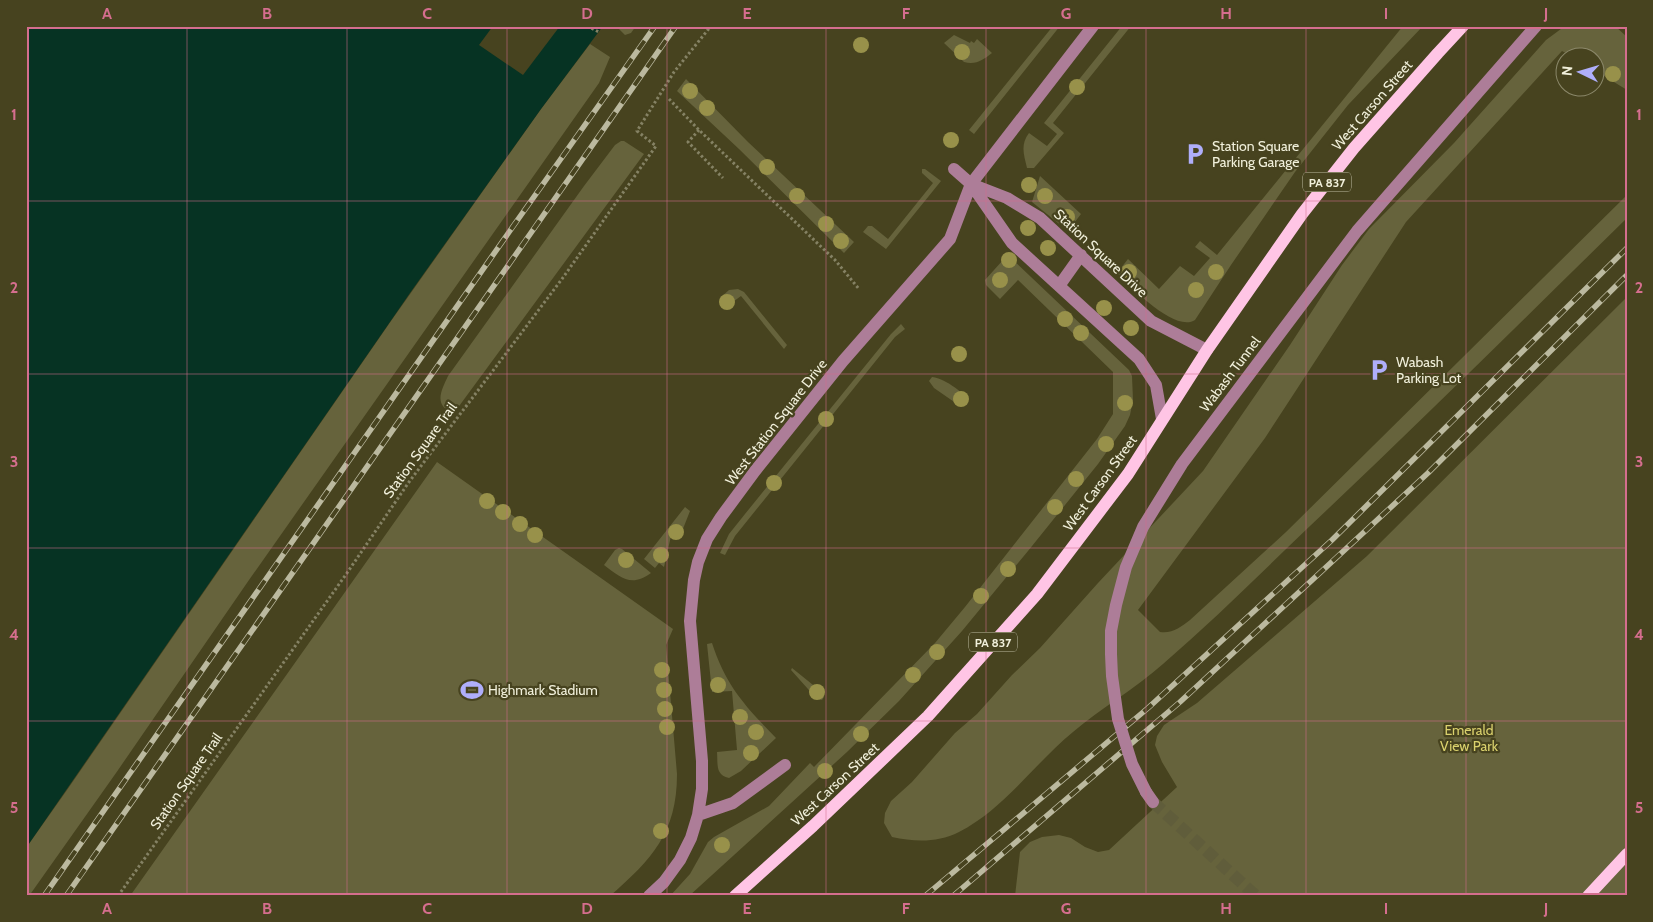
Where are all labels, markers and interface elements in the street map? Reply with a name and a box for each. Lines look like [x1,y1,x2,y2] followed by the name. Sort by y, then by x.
[102,4,112,23] text: A
[262,4,272,23] text: B
[422,4,432,23] text: C
[581,4,593,23] text: D
[742,4,752,23] text: E
[902,4,911,23] text: F
[1061,4,1071,23] text: G
[1220,4,1232,23] text: H
[1384,4,1388,23] text: I
[1543,4,1548,23] text: J
[1556,48,1606,98] north arrow
[1328,56,1416,154] street label: West Carson Street
[1558,65,1576,77] text: N
[11,105,17,124] text: 1
[1636,105,1642,124] text: 1
[1212,137,1299,171] place label: Station Square Parking Garage
[1182,141,1208,167] parking icon: Station Square Parking Garage
[1303,172,1351,192] road number: PA 837
[1050,205,1152,301] street label: Station Square Drive
[10,278,18,297] text: 2
[1635,278,1643,297] text: 2
[1196,332,1265,415] street label: Wabash Tunnel
[1396,353,1462,387] place label: Wabash Parking Lot
[721,355,831,489] street label: West Station Square Drive
[1366,357,1392,383] parking icon: Wabash Parking Lot
[379,398,461,501] street label: Station Square Trail
[1059,431,1141,534] street label: West Carson Street
[10,452,18,471] text: 3
[1635,452,1643,471] text: 3
[9,625,19,644] text: 4
[1634,625,1644,644] text: 4
[969,632,1017,652] road number: PA 837
[459,677,485,703] sports icon: Highmark Stadium
[488,681,598,699] place label: Highmark Stadium
[1440,721,1499,755] park label: Emerald View Park
[146,729,226,833] street label: Station Square Trail
[787,738,883,829] street label: West Carson Street
[10,798,18,817] text: 5
[1635,798,1643,817] text: 5
[102,899,112,918] text: A
[262,899,272,918] text: B
[422,899,432,918] text: C
[581,899,593,918] text: D
[742,899,752,918] text: E
[902,899,911,918] text: F
[1061,899,1071,918] text: G
[1220,899,1232,918] text: H
[1384,899,1388,918] text: I
[1543,899,1548,918] text: J

